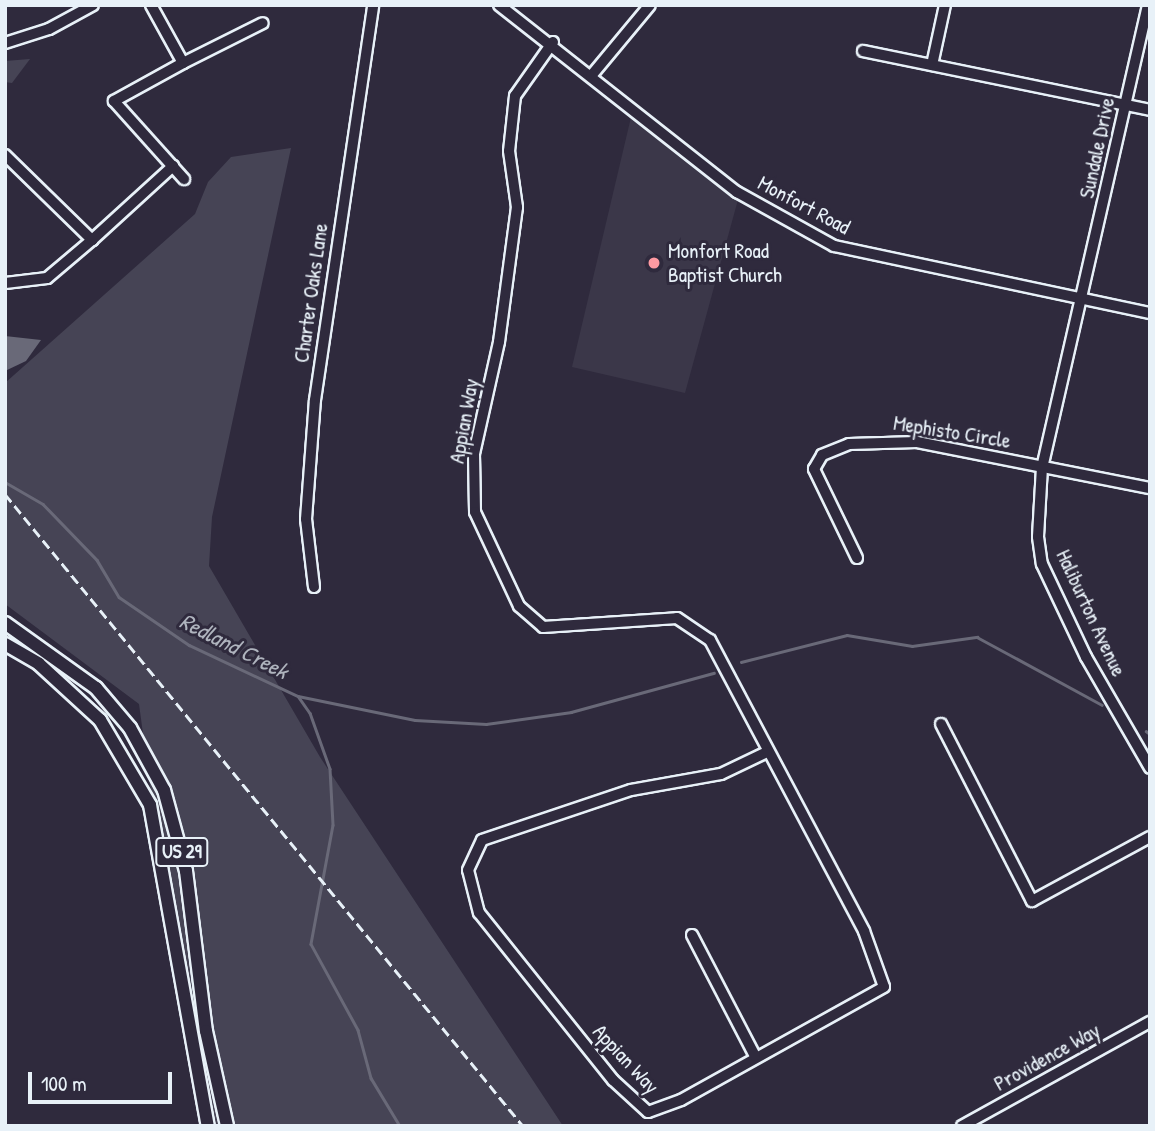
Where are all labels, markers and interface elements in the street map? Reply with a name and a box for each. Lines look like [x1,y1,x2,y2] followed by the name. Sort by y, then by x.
[1074,95,1120,201] street label: Sundale Drive
[753,170,855,240] street label: Monfort Road
[289,222,333,364] street label: Charter Oaks Lane
[668,238,782,288] place label: Monfort Road Baptist Church
[646,255,662,271] marker: Monfort Road Baptist Church
[444,377,484,465] street label: Appian Way
[892,410,1012,454] street label: Mephisto Circle
[1051,546,1131,680] street label: Haliburton Avenue
[175,607,293,685] water label: Redland Creek
[154,836,210,867] road number: US 29
[990,1018,1104,1096] street label: Providence Way
[588,1019,664,1099] street label: Appian Way
[32,1058,175,1102] scale bar
[41,1069,87,1098] text: 100 m

